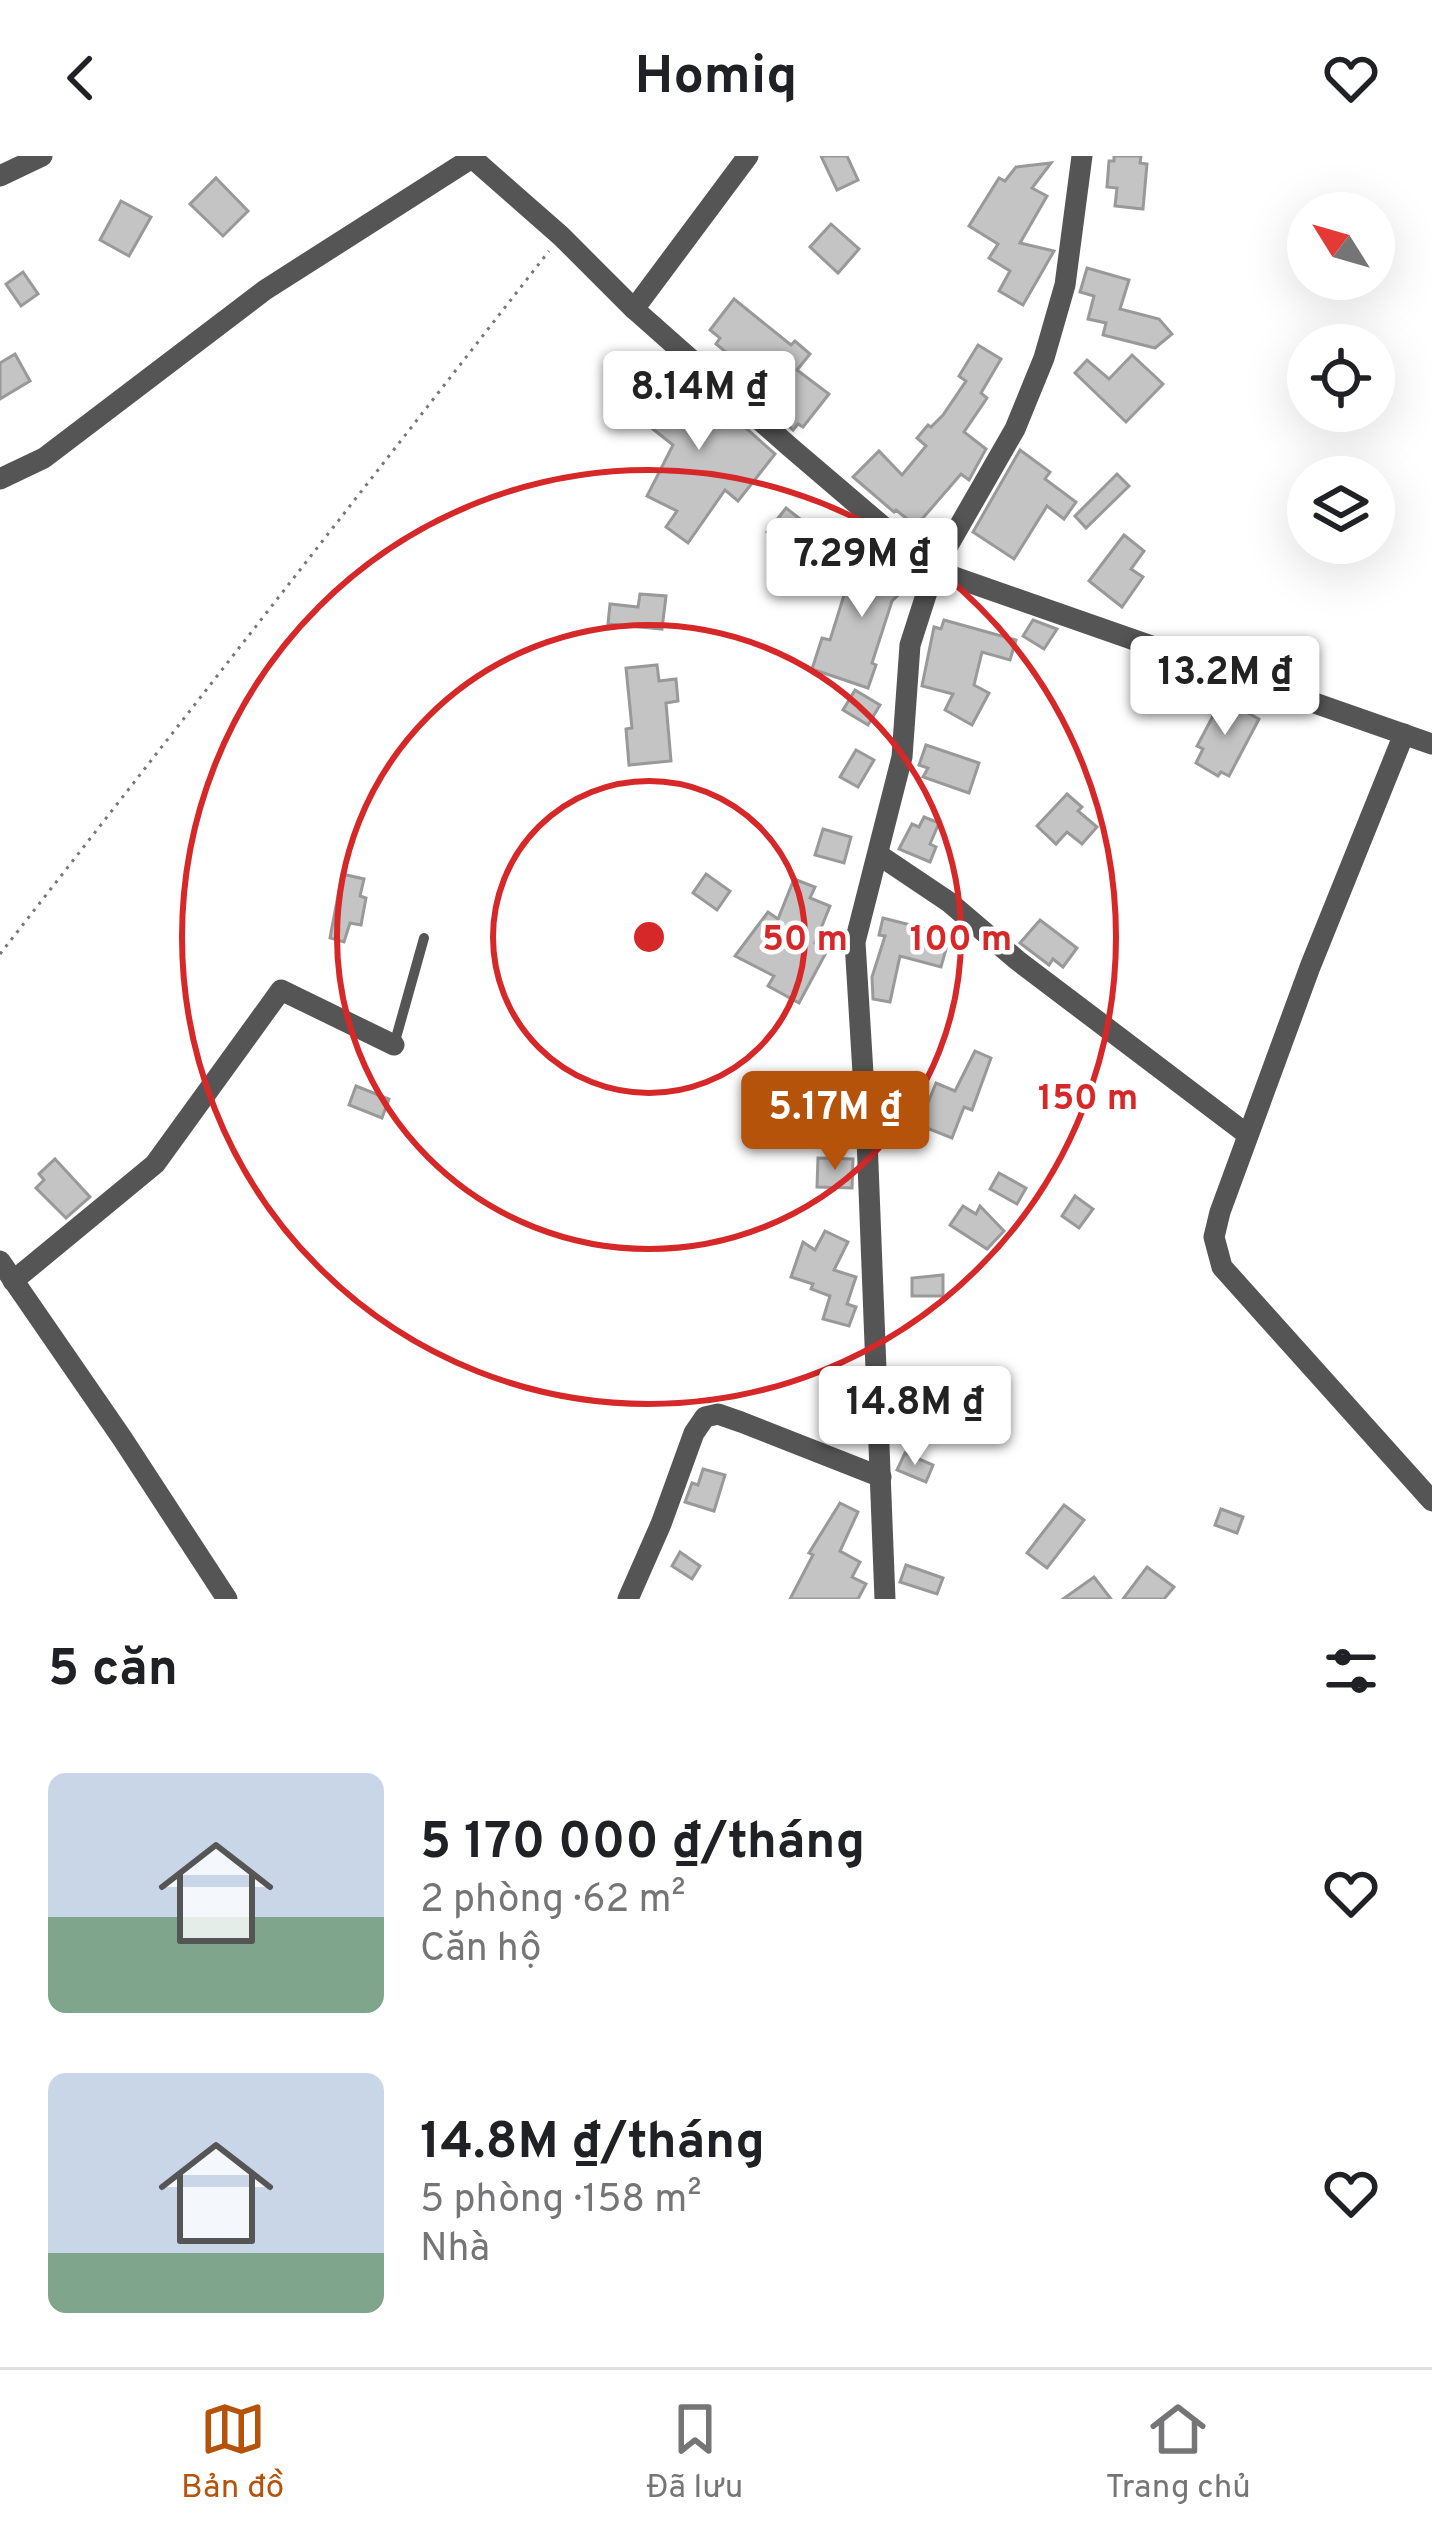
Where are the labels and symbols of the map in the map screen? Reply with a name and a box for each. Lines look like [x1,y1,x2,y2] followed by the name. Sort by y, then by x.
[1287,192,1395,300] north arrow
[588,351,810,453] pin: 8.14M ₫
[751,518,973,620] pin: 7.29M ₫
[1114,636,1336,738] pin: 13.2M ₫
[628,916,670,958] centre of rings
[762,918,848,964] text: 50 m
[910,918,1012,964] text: 100 m
[724,1071,946,1173] pin: 5.17M ₫
[1038,1077,1138,1123] text: 150 m
[804,1366,1026,1468] pin: 14.8M ₫

